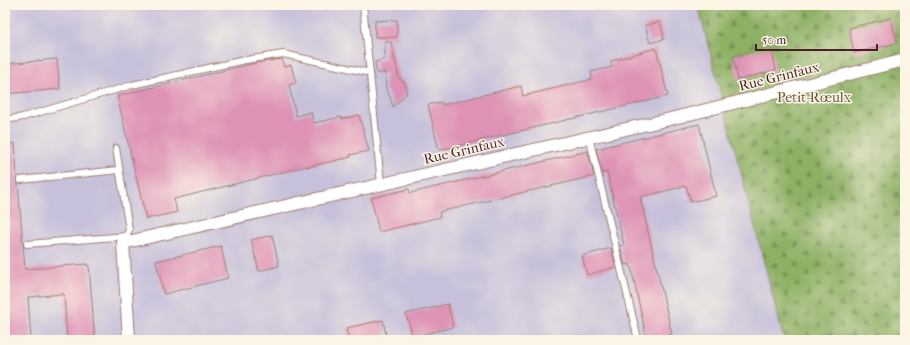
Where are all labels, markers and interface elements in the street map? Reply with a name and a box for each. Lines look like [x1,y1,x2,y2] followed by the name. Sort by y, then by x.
[756,26,877,52] scale bar
[762,33,786,47] text: 50 m
[737,58,822,95] street label: Rue Grinfaux
[777,89,852,106] park label: Petit-Rœulx
[422,133,507,168] street label: Rue Grinfaux

